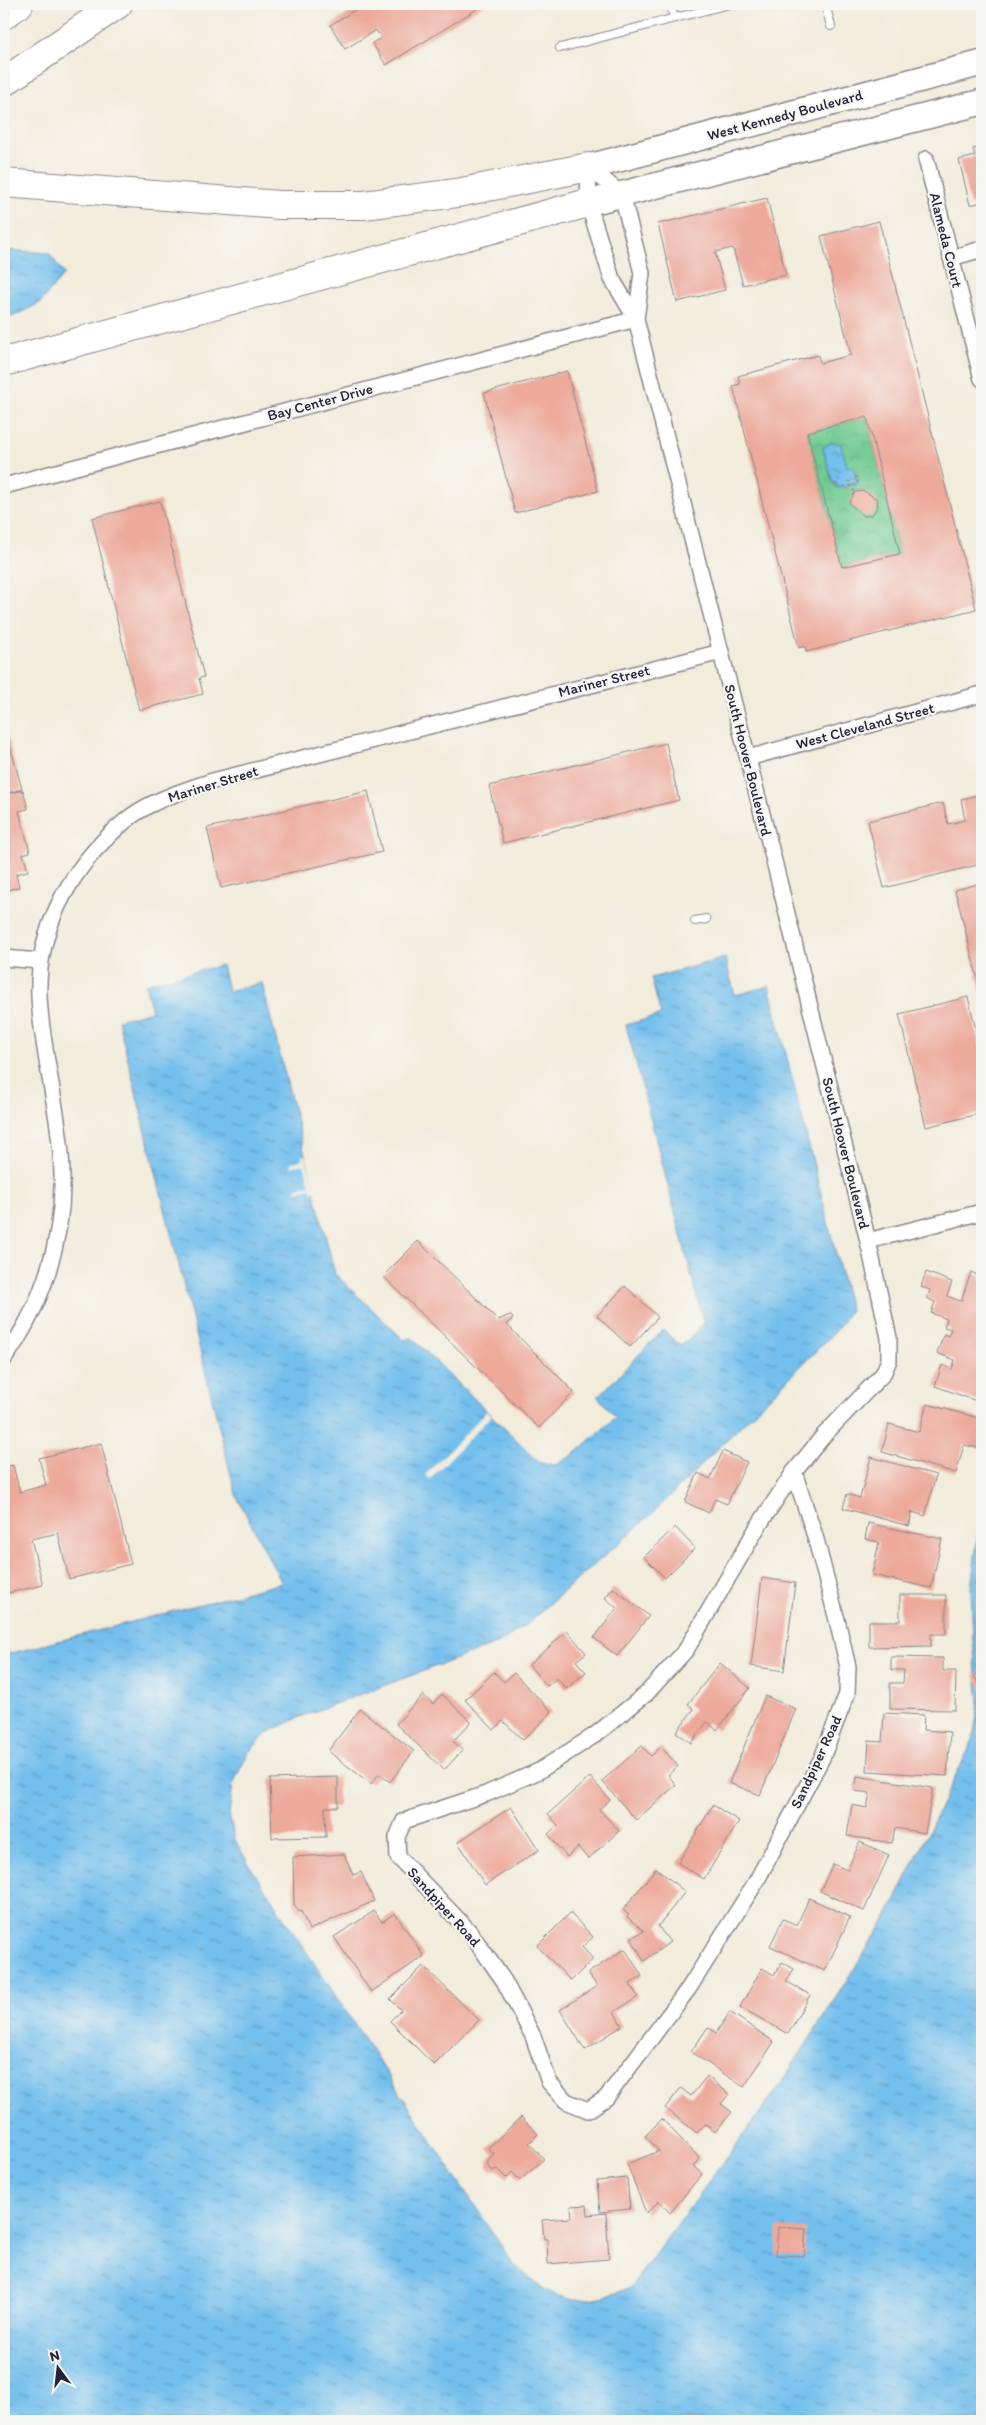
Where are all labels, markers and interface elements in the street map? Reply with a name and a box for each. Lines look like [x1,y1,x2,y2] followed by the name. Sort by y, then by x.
[705,85,865,144] street label: West Kennedy Boulevard
[926,191,967,290] street label: Alameda Court
[265,379,375,425] street label: Bay Center Drive
[556,661,652,701] street label: Mariner Street
[720,682,776,838] street label: South Hoover Boulevard
[794,699,936,753] street label: West Cleveland Street
[166,762,261,806] street label: Mariner Street
[818,1075,874,1231] street label: South Hoover Boulevard
[787,1712,845,1812] street label: Sandpiper Road
[404,1863,484,1951] street label: Sandpiper Road
[32,2342,82,2392] north arrow
[48,2346,62,2365] text: N

